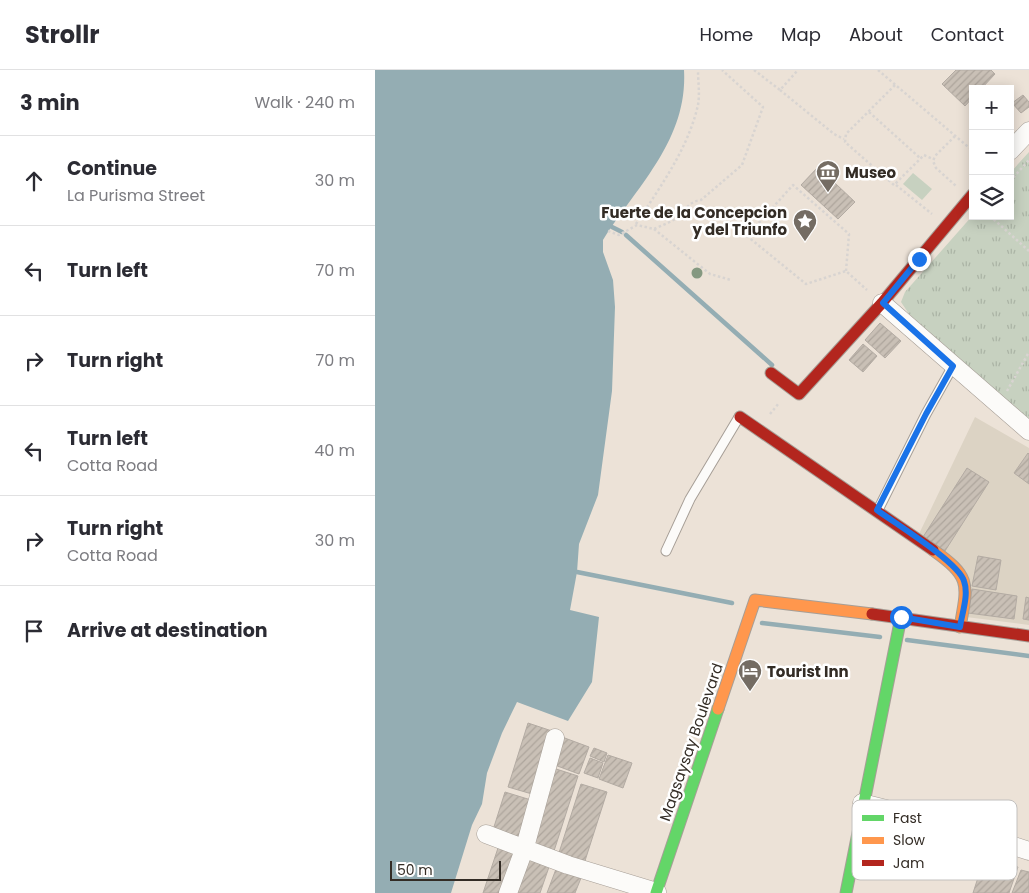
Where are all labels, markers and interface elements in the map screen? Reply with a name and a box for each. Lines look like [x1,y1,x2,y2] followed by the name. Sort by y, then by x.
[25,18,100,51] text: Strollr
[699,22,753,47] text: Home
[781,22,821,47] text: Map
[849,22,903,47] text: About
[931,22,1004,47] text: Contact
[969,85,1014,220] map controls
[969,85,1014,130] button: +
[20,88,80,117] text: 3 min
[254,91,355,114] text: Walk · 240 m
[969,130,1014,175] button: −
[67,155,157,182] text: Continue
[815,159,841,193] museum icon: Museo
[845,162,896,183] place label: Museo
[20,167,48,195] icon: ahead
[315,169,355,192] text: 30 m
[969,175,1014,220] button: layers
[67,184,205,207] text: La Purisma Street
[601,202,787,240] place label: Fuerte de la Concepcion y del Triunfo
[792,208,818,242] place icon: Fuerte de la Concepcion y del Triunfo
[908,248,931,271] route end
[20,257,48,285] icon: left
[67,257,148,284] text: Turn left
[315,259,355,282] text: 70 m
[20,347,48,375] icon: right
[67,347,163,374] text: Turn right
[315,349,355,372] text: 70 m
[67,425,148,452] text: Turn left
[20,437,48,465] icon: left
[314,439,355,462] text: 40 m
[67,454,158,477] text: Cotta Road
[67,515,163,542] text: Turn right
[20,527,48,555] icon: right
[315,529,355,552] text: 30 m
[67,544,158,567] text: Cotta Road
[890,606,913,629] route start
[20,617,48,645] icon: arrive
[67,617,268,644] text: Arrive at destination
[737,658,763,692] hotel icon: Tourist Inn
[654,660,728,824] street label: Magsaysay Boulevard
[767,661,849,682] place label: Tourist Inn
[852,800,1017,880] legend
[893,808,922,828] text: Fast
[893,830,926,850] text: Slow
[893,853,924,873] text: Jam
[390,858,501,881] scale bar
[397,860,433,880] text: 50 m

